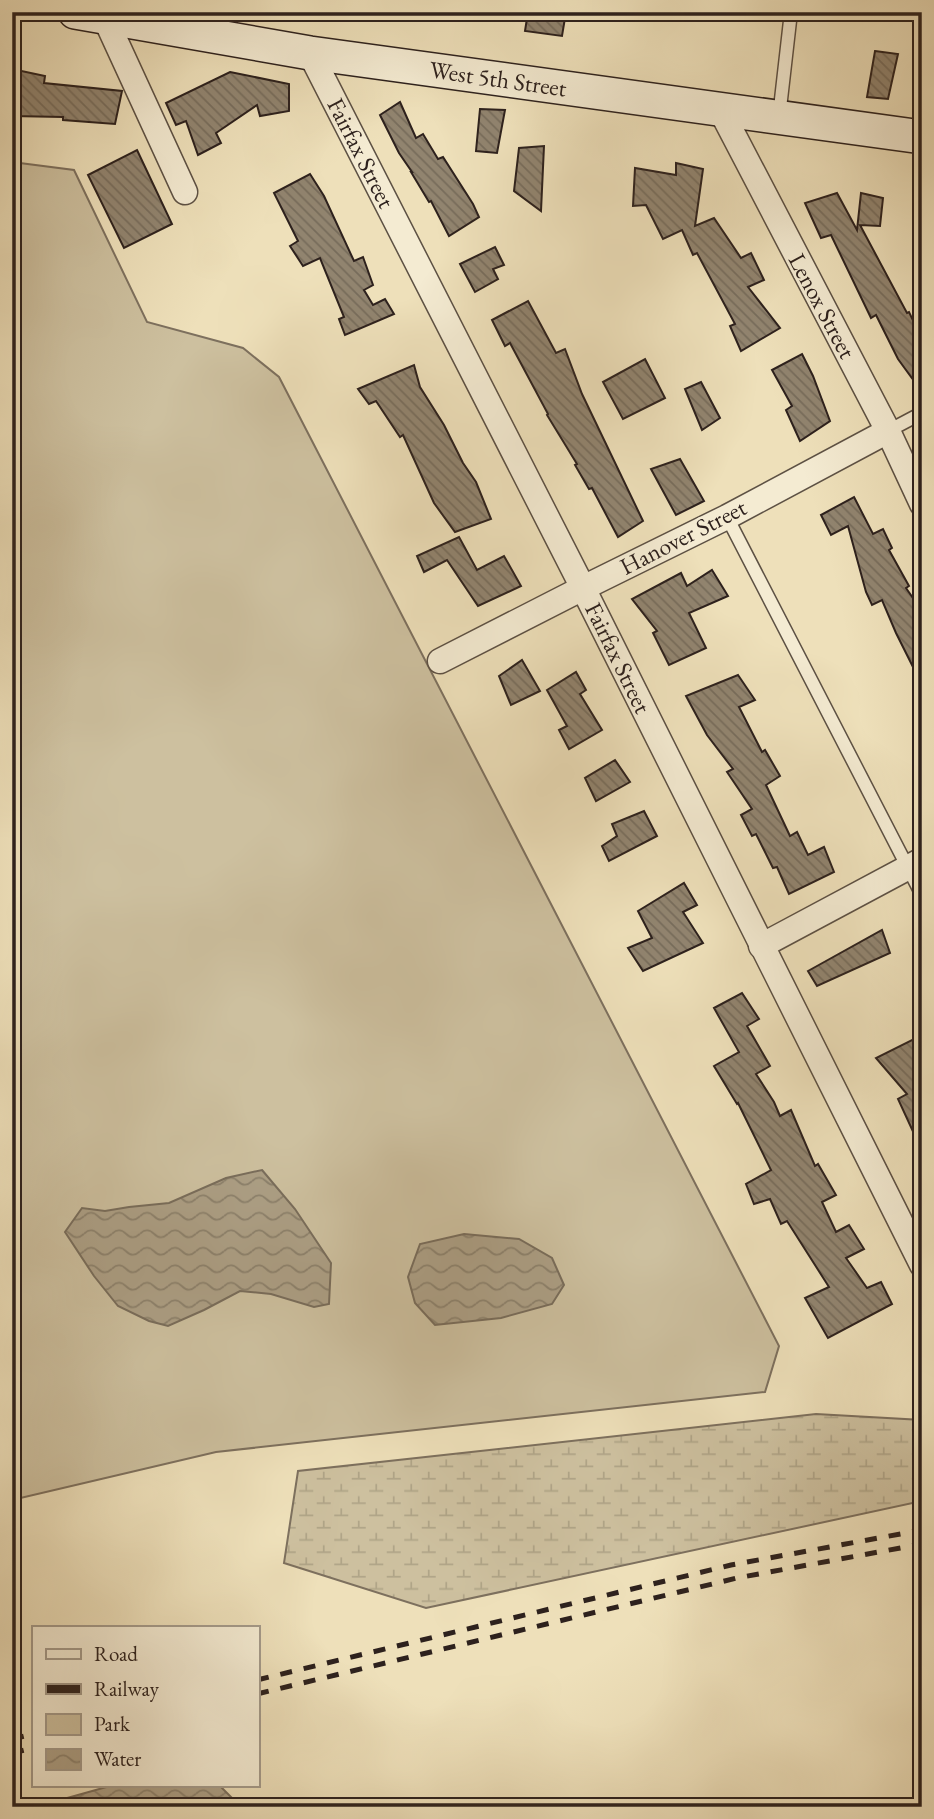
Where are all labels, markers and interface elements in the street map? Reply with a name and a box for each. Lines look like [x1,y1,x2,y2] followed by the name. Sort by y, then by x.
[428,54,569,104] street label: West 5th Street
[321,92,403,213] street label: Fairfax Street
[782,248,863,364] street label: Lenox Street
[614,491,752,582] street label: Hanover Street
[578,597,659,719] street label: Fairfax Street
[32,1626,259,1787] legend
[94,1640,138,1667] text: Road
[94,1675,160,1702] text: Railway
[94,1710,131,1737] text: Park
[94,1745,141,1772] text: Water

